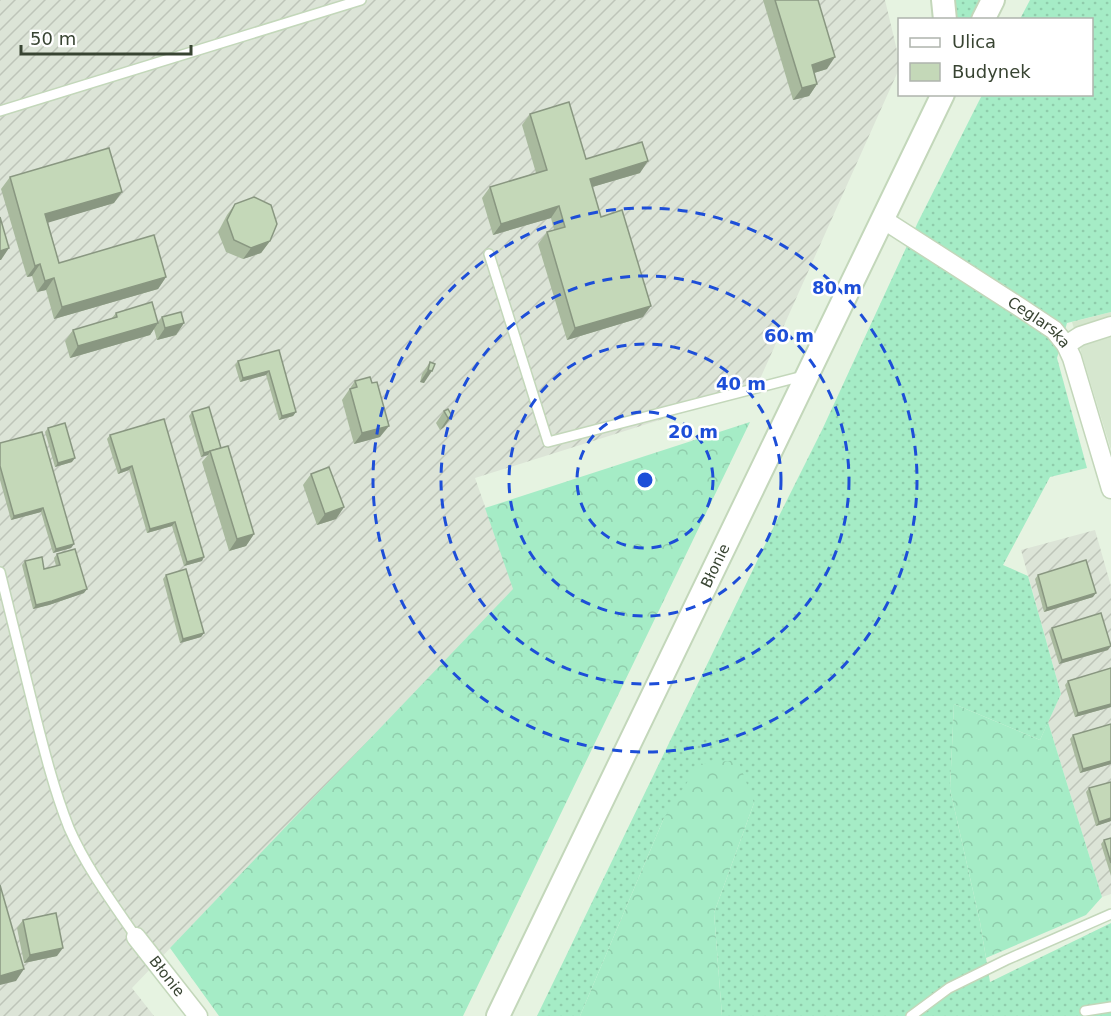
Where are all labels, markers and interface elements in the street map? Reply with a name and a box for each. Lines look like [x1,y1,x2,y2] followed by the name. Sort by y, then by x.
[21,18,190,56] scale bar
[898,18,1093,96] legend
[30,28,76,49] text: 50 m
[952,31,996,52] text: Ulica
[952,61,1031,82] text: Budynek
[812,277,862,298] text: 80 m
[1004,293,1074,352] street label: Ceglarska
[764,325,814,346] text: 60 m
[716,373,766,394] text: 40 m
[668,421,718,442] text: 20 m
[635,470,655,490] centre of rings
[697,541,734,591] street label: Błonie
[145,952,188,1000] street label: Błonie

